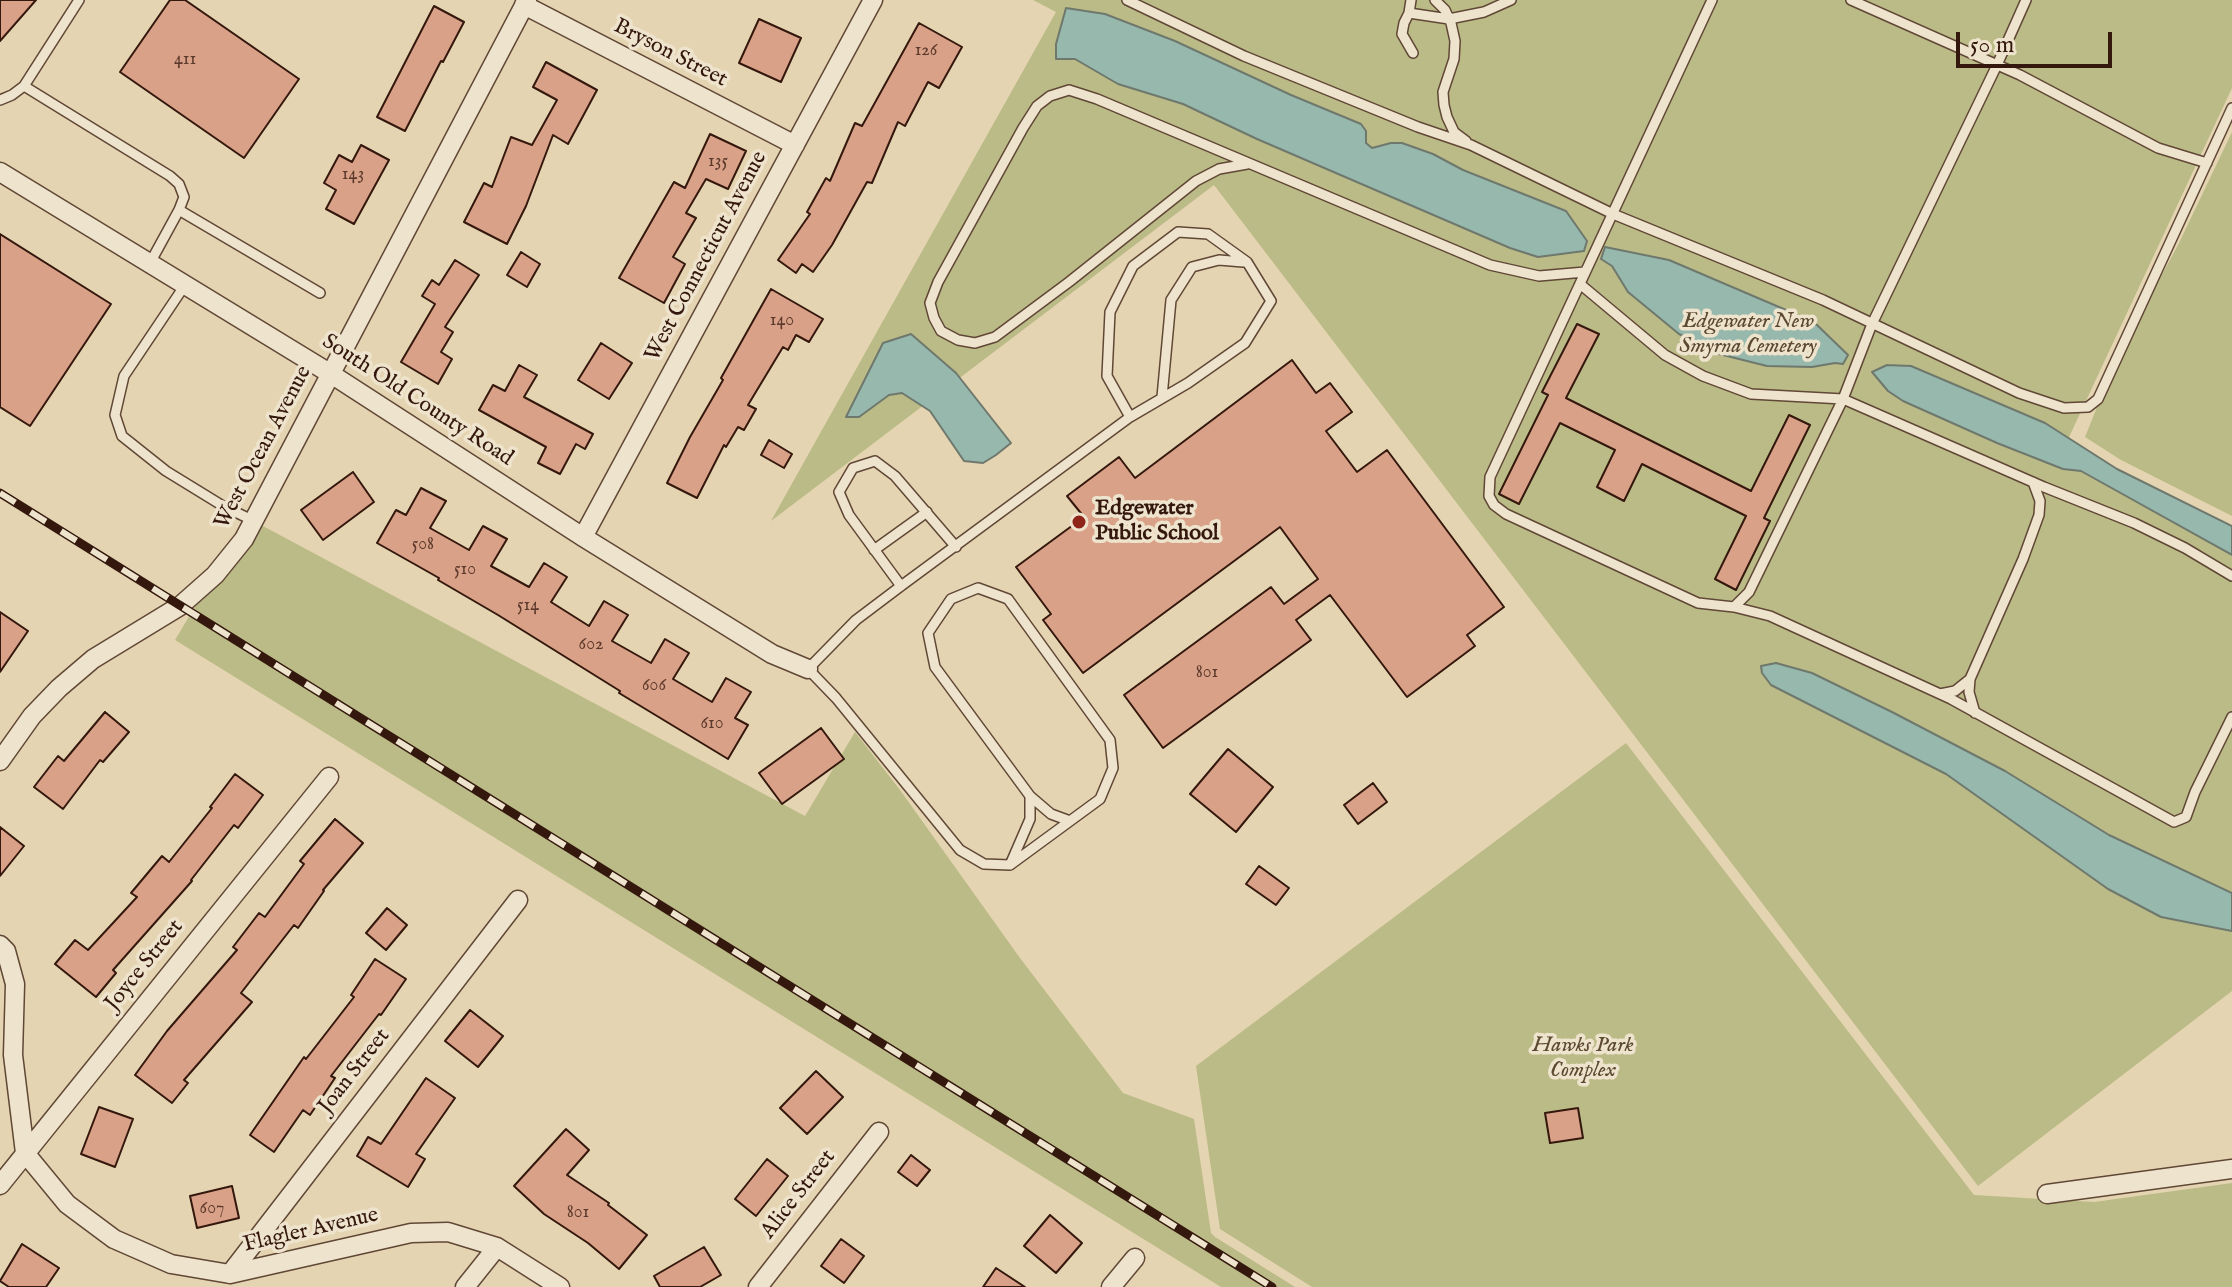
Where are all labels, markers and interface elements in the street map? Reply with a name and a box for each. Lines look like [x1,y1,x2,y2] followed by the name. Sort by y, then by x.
[609,14,731,94] street label: Bryson Street
[1960,16,2116,66] scale bar
[1970,30,2014,61] text: 50 m
[915,40,937,62] house number: 126
[174,49,196,71] house number: 411
[640,147,774,367] street label: West Connecticut Avenue
[708,151,728,173] house number: 135
[342,164,364,186] house number: 143
[1679,309,1817,360] park label: Edgewater New Smyrna Cemetery
[770,310,794,332] house number: 140
[316,329,518,473] street label: South Old County Road
[210,362,318,534] street label: West Ocean Avenue
[1095,496,1219,548] place label: Edgewater Public School
[1070,513,1088,531] marker: Edgewater Public School
[412,534,434,556] house number: 508
[454,559,476,581] house number: 510
[517,595,539,617] house number: 514
[579,634,603,656] house number: 602
[1196,662,1218,684] house number: 801
[642,675,666,697] house number: 606
[701,713,723,735] house number: 610
[100,915,190,1017] street label: Joyce Street
[314,1024,396,1120] street label: Joan Street
[1533,1033,1633,1084] park label: Hawks Park Complex
[756,1145,842,1245] street label: Alice Street
[200,1198,224,1220] house number: 607
[567,1202,589,1224] house number: 801
[241,1203,381,1259] street label: Flagler Avenue

